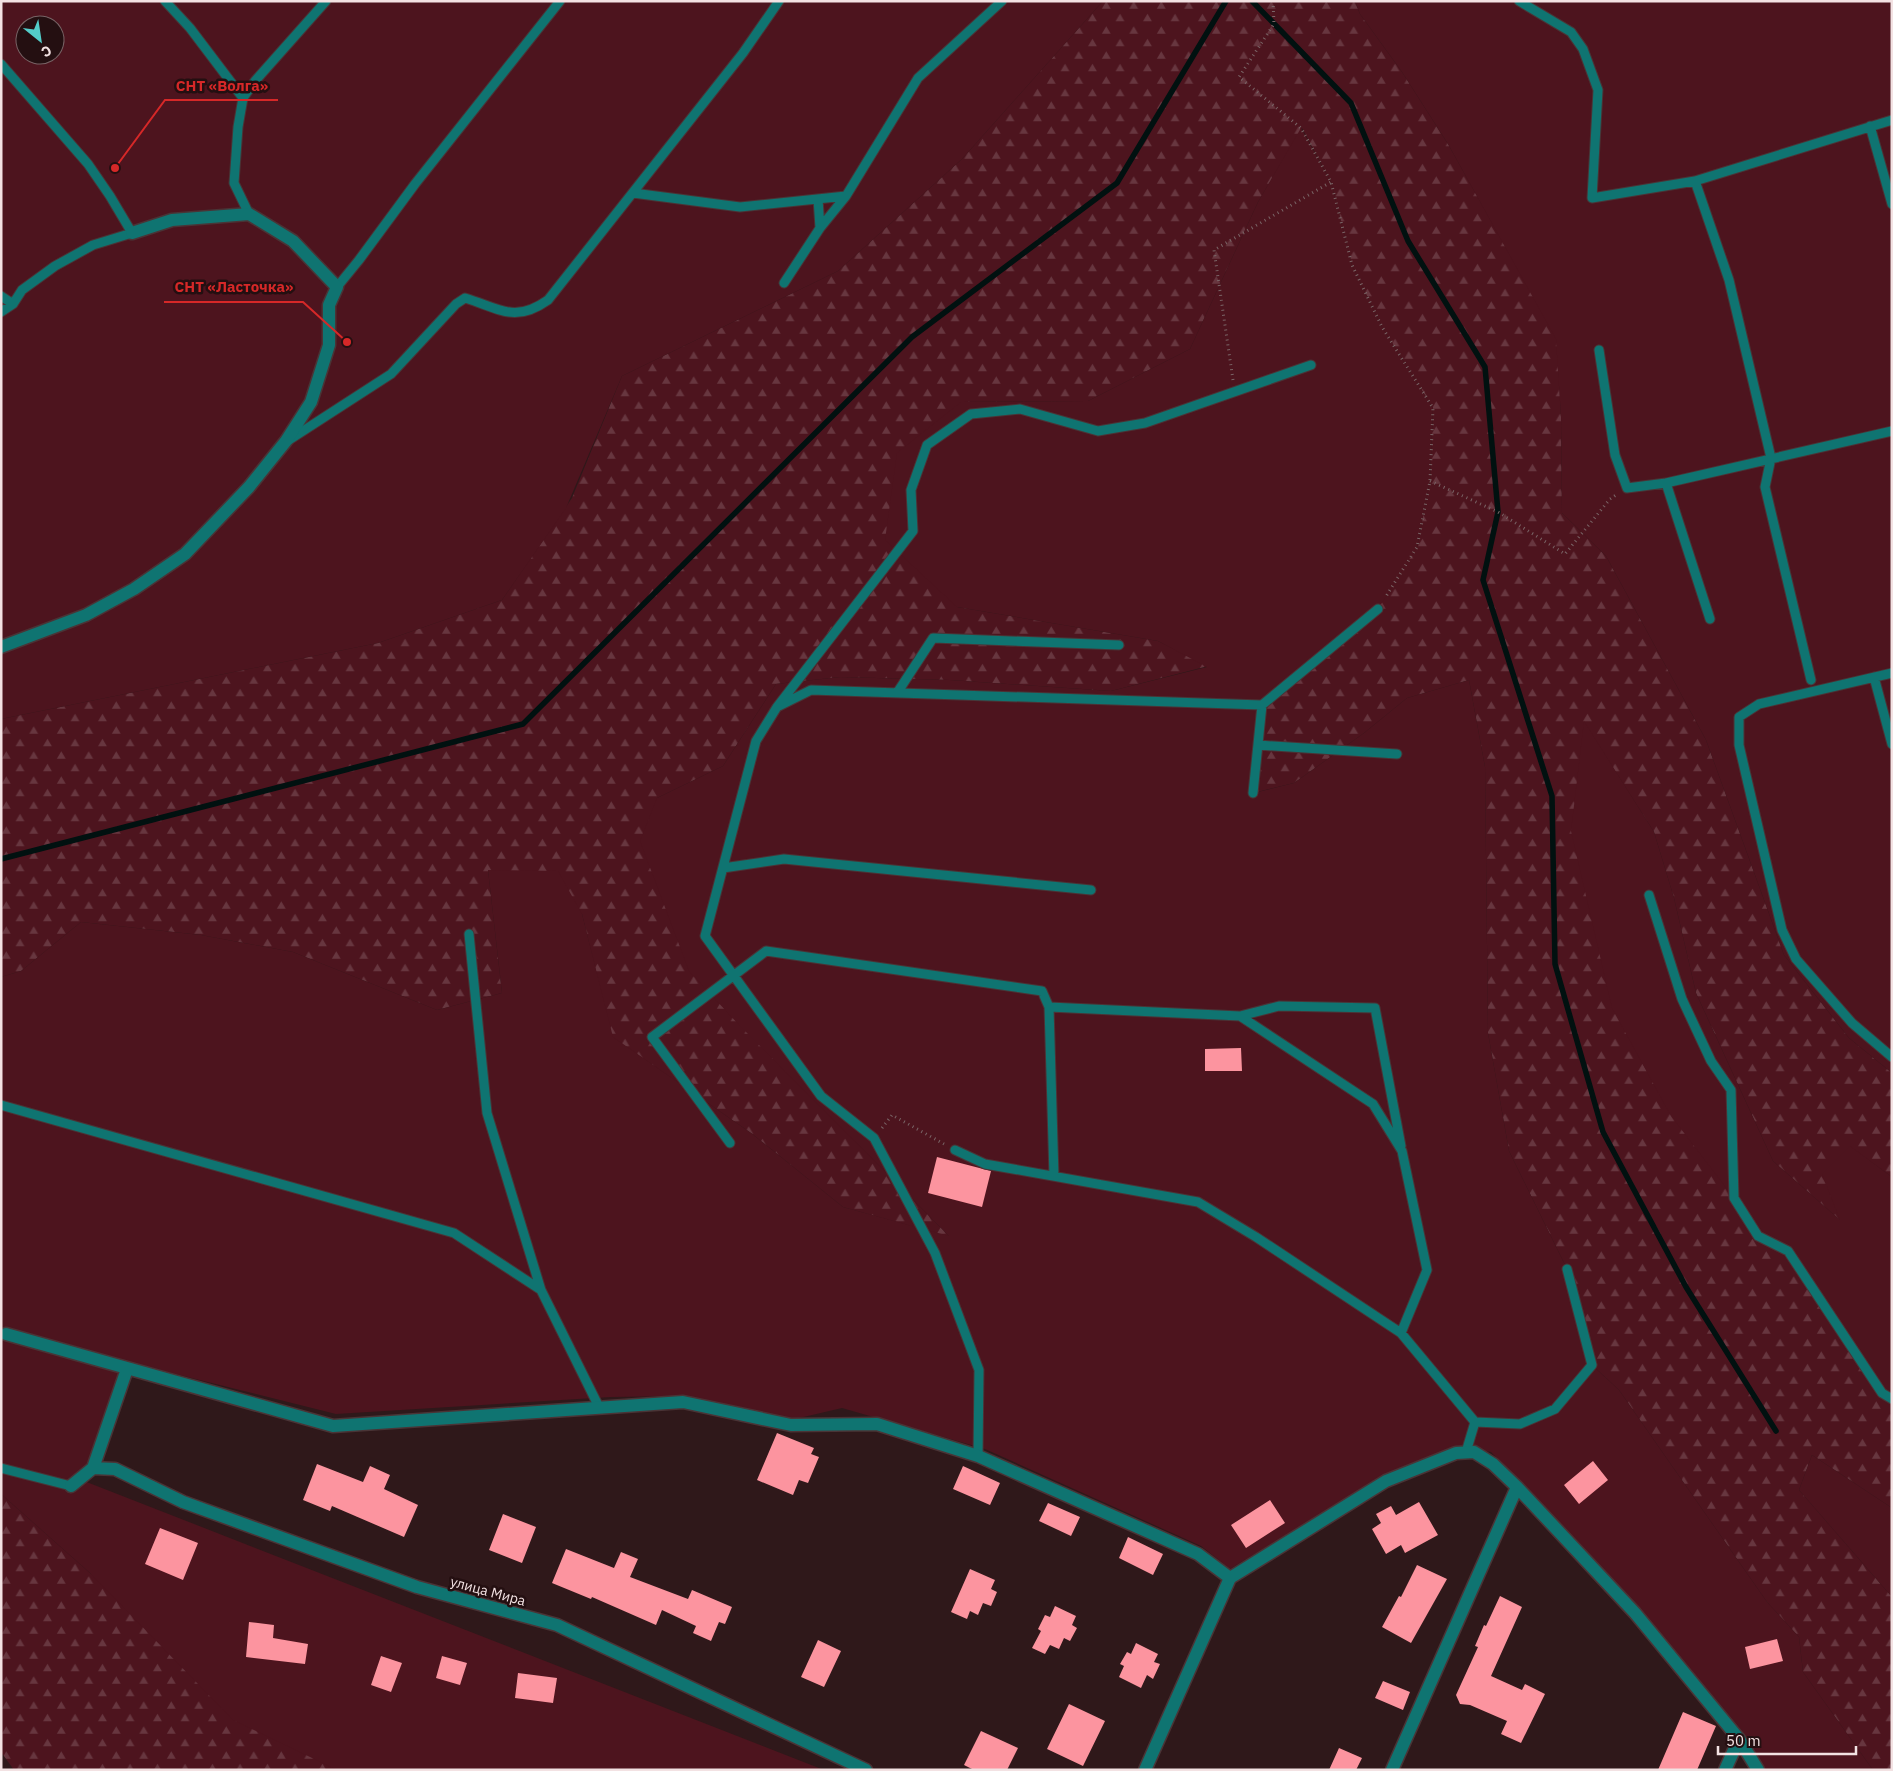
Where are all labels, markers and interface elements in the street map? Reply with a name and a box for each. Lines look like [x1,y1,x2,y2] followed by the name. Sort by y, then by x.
[15,15,65,65] north arrow
[38,41,55,61] text: С
[165,70,278,100] callout: СНТ «Волга»
[176,76,268,95] text: СНТ «Волга»
[164,272,303,302] callout: СНТ «Ласточка»
[175,277,293,296] text: СНТ «Ласточка»
[448,1572,528,1610] street label: улица Мира
[1718,1724,1856,1756] scale bar
[1726,1731,1761,1750] text: 50 m

